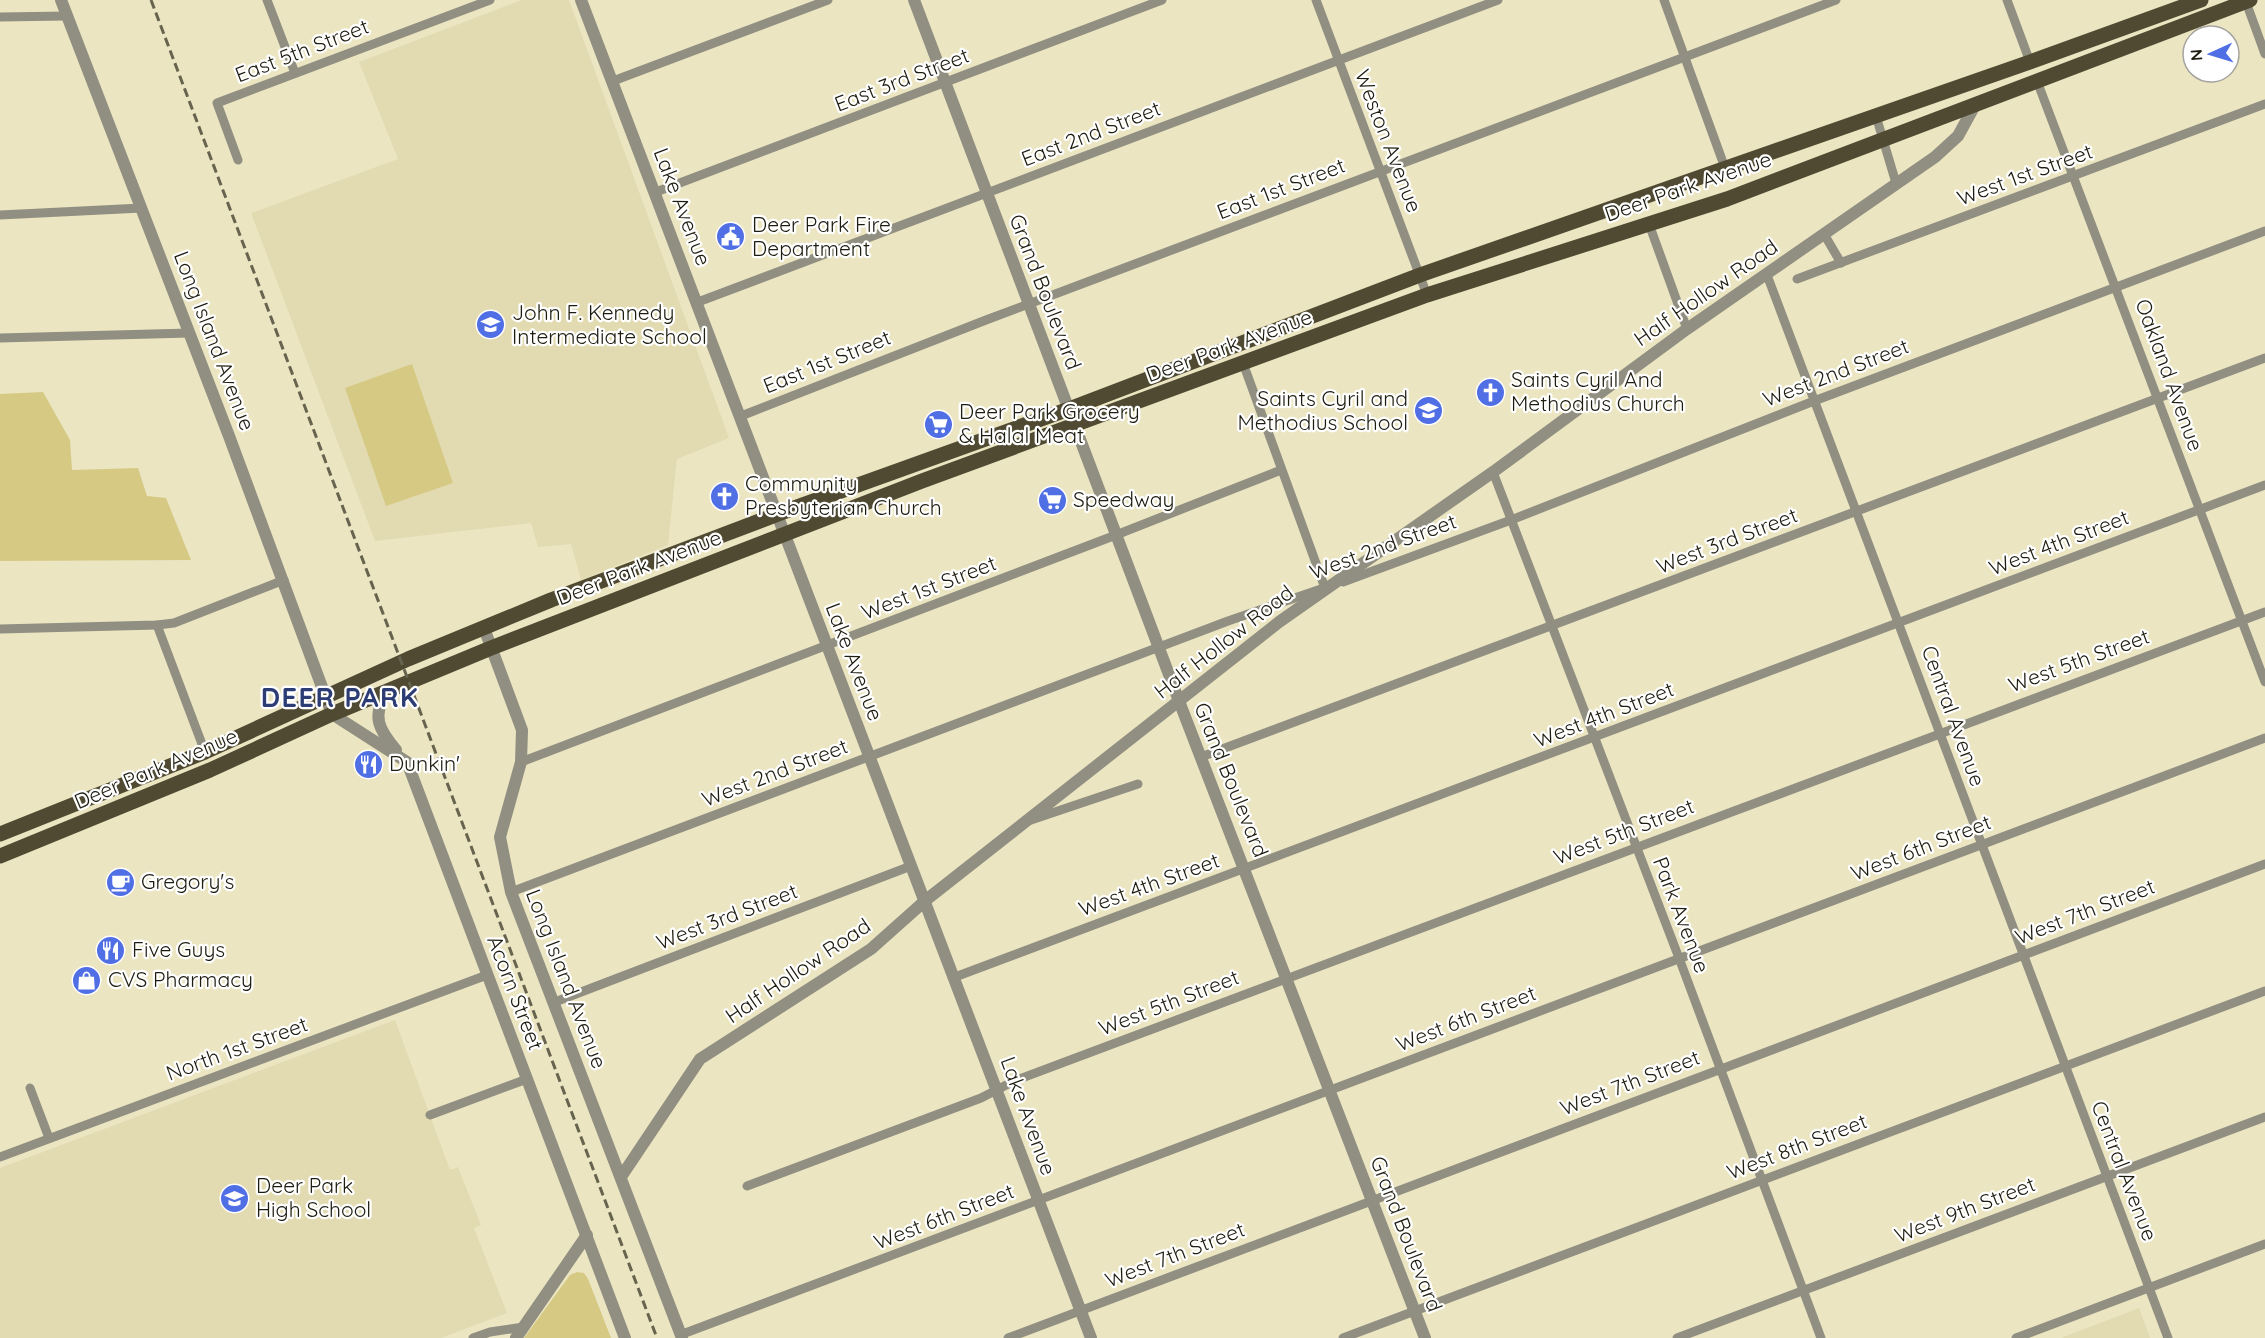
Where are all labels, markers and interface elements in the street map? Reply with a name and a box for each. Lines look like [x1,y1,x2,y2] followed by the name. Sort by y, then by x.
[231,13,372,87] street label: East 5th Street
[2181,24,2241,84] north arrow
[831,42,973,117] street label: East 3rd Street
[2186,48,2206,62] text: N
[1350,65,1428,216] street label: Weston Avenue
[1017,95,1164,172] street label: East 2nd Street
[1953,137,2096,211] street label: West 1st Street
[649,144,717,269] street label: Lake Avenue
[1601,145,1775,227] street label: Deer Park Avenue
[1213,152,1348,224] street label: East 1st Street
[1004,210,1088,373] street label: Grand Boulevard
[752,211,891,261] place label: Deer Park Fire Department
[715,221,747,253] public building icon: Deer Park Fire Department
[1629,233,1782,351] street label: Half Hollow Road
[169,247,261,434] street label: Long Island Avenue
[2130,295,2210,454] street label: Oakland Avenue
[512,299,707,349] place label: John F. Kennedy Intermediate School
[1142,303,1315,387] street label: Deer Park Avenue
[475,309,507,341] school or university icon: John F. Kennedy Intermediate School
[759,324,894,398] street label: East 1st Street
[1759,332,1912,412] street label: West 2nd Street
[1511,366,1685,416] place label: Saints Cyril And Methodius Church
[1474,376,1506,408] church icon: Saints Cyril And Methodius Church
[1237,385,1408,435] place label: Saints Cyril and Methodius School
[1413,395,1445,427] school or university icon: Saints Cyril and Methodius School
[959,398,1140,448] place label: Deer Park Grocery & Halal Meat
[922,408,954,440] supermarket icon: Deer Park Grocery & Halal Meat
[745,470,942,520] place label: Community Presbyterian Church
[708,480,740,512] church icon: Community Presbyterian Church
[1036,484,1068,516] supermarket icon: Speedway
[1073,486,1175,512] place label: Speedway
[1652,501,1801,579] street label: West 3rd Street
[1985,503,2132,581] street label: West 4th Street
[1306,507,1460,585] street label: West 2nd Street
[552,524,725,611] street label: Deer Park Avenue
[858,549,1000,625] street label: West 1st Street
[1149,579,1298,704] street label: Half Hollow Road
[821,599,889,724] street label: Lake Avenue
[2005,623,2153,698] street label: West 5th Street
[1916,642,1991,790] street label: Central Avenue
[1530,675,1677,753] street label: West 4th Street
[261,680,419,714] district label: DEER PARK
[1189,698,1275,861] street label: Grand Boulevard
[70,722,241,814] street label: Deer Park Avenue
[698,732,851,812] street label: West 2nd Street
[352,748,384,780] restaurant icon: Dunkin'
[389,750,460,776] place label: Dunkin'
[1550,792,1697,870] street label: West 5th Street
[1847,808,1994,886] street label: West 6th Street
[1075,847,1223,922] street label: West 4th Street
[1648,853,1716,976] street label: Park Avenue
[104,866,136,898] cafe icon: Gregory's
[141,868,234,894] place label: Gregory's
[2011,873,2158,950] street label: West 7th Street
[652,877,801,955] street label: West 3rd Street
[521,885,613,1072] street label: Long Island Avenue
[720,912,875,1028] street label: Half Hollow Road
[482,932,550,1054] street label: Acorn Street
[95,934,127,966] restaurant icon: Five Guys
[132,936,225,962] place label: Five Guys
[1095,963,1242,1041] street label: West 5th Street
[71,964,103,996] shop icon: CVS Pharmacy
[108,966,253,992] place label: CVS Pharmacy
[1392,979,1539,1057] street label: West 6th Street
[162,1010,311,1086] street label: North 1st Street
[1556,1044,1703,1121] street label: West 7th Street
[996,1053,1062,1178] street label: Lake Avenue
[2086,1097,2164,1244] street label: Central Avenue
[1723,1107,1870,1185] street label: West 8th Street
[1365,1152,1449,1315] street label: Grand Boulevard
[1891,1170,2039,1248] street label: West 9th Street
[256,1172,371,1222] place label: Deer Park High School
[870,1177,1017,1255] street label: West 6th Street
[219,1182,251,1214] school or university icon: Deer Park High School
[1101,1216,1248,1293] street label: West 7th Street

